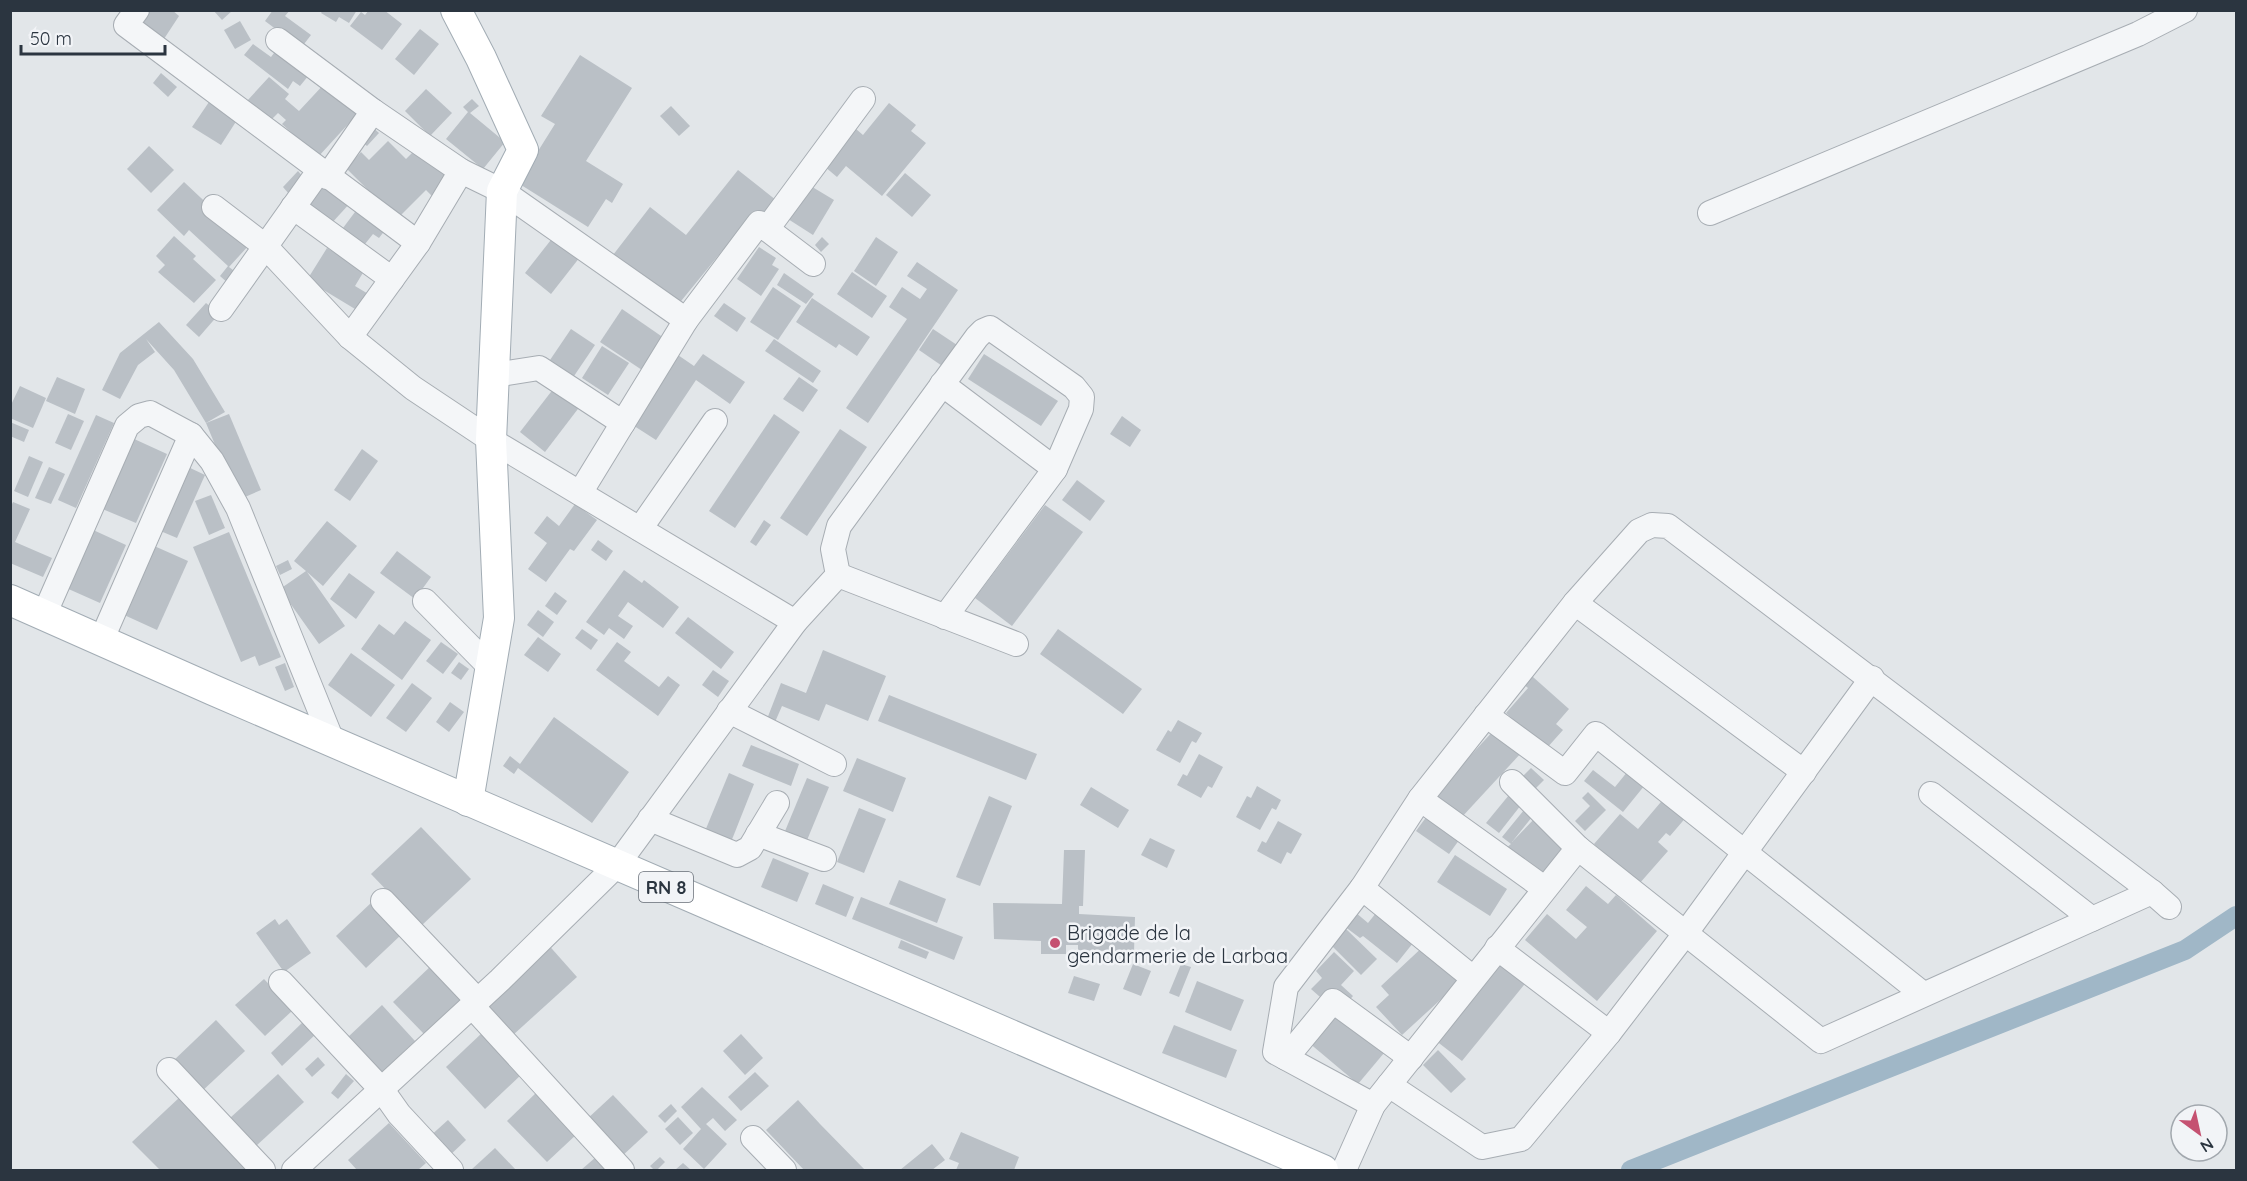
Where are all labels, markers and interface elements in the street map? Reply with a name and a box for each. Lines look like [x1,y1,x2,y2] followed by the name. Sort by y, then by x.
[21,18,165,56] scale bar
[30,27,72,50] text: 50 m
[639,872,693,902] road number: RN 8
[1067,920,1288,968] place label: Brigade de la gendarmerie de Larbaa
[1048,936,1062,950] marker: Brigade de la gendarmerie de Larbaa
[2169,1103,2229,1163] north arrow
[2197,1134,2218,1157] text: N

